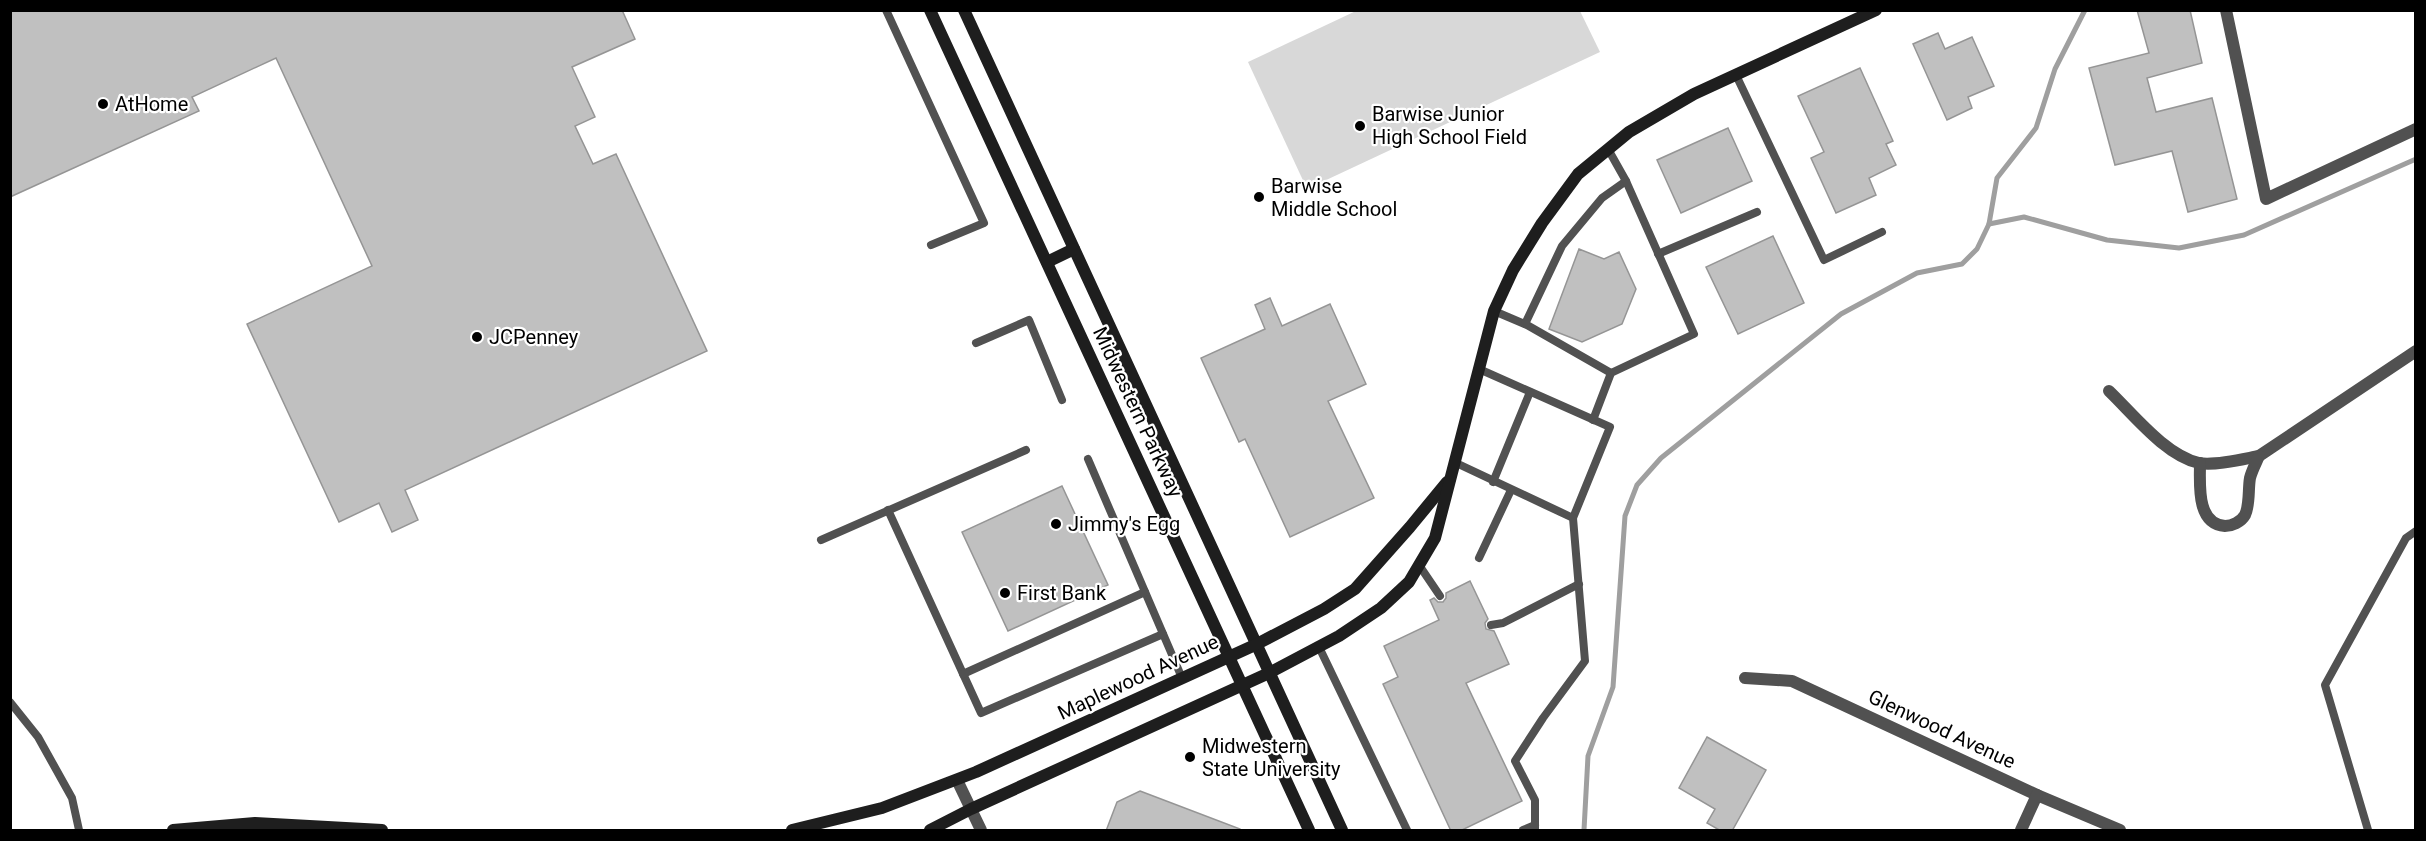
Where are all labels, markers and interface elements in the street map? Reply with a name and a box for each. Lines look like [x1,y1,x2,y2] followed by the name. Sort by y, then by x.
[115,92,188,116] place label: AtHome
[96,97,110,111] marker: AtHome
[1372,102,1527,149] place label: Barwise Junior High School Field
[1353,119,1367,133] marker: Barwise Junior High School Field
[1271,174,1397,221] place label: Barwise Middle School
[1252,190,1266,204] marker: Barwise Middle School
[1088,323,1188,501] street label: Midwestern Parkway
[489,325,579,349] place label: JCPenney
[470,330,484,344] marker: JCPenney
[1068,512,1180,536] place label: Jimmy's Egg
[1049,517,1063,531] marker: Jimmy's Egg
[1017,581,1107,605] place label: First Bank
[998,586,1012,600] marker: First Bank
[1054,629,1222,725] street label: Maplewood Avenue
[1865,684,2019,774] street label: Glenwood Avenue
[1202,734,1341,781] place label: Midwestern State University
[1183,750,1197,764] marker: Midwestern State University

